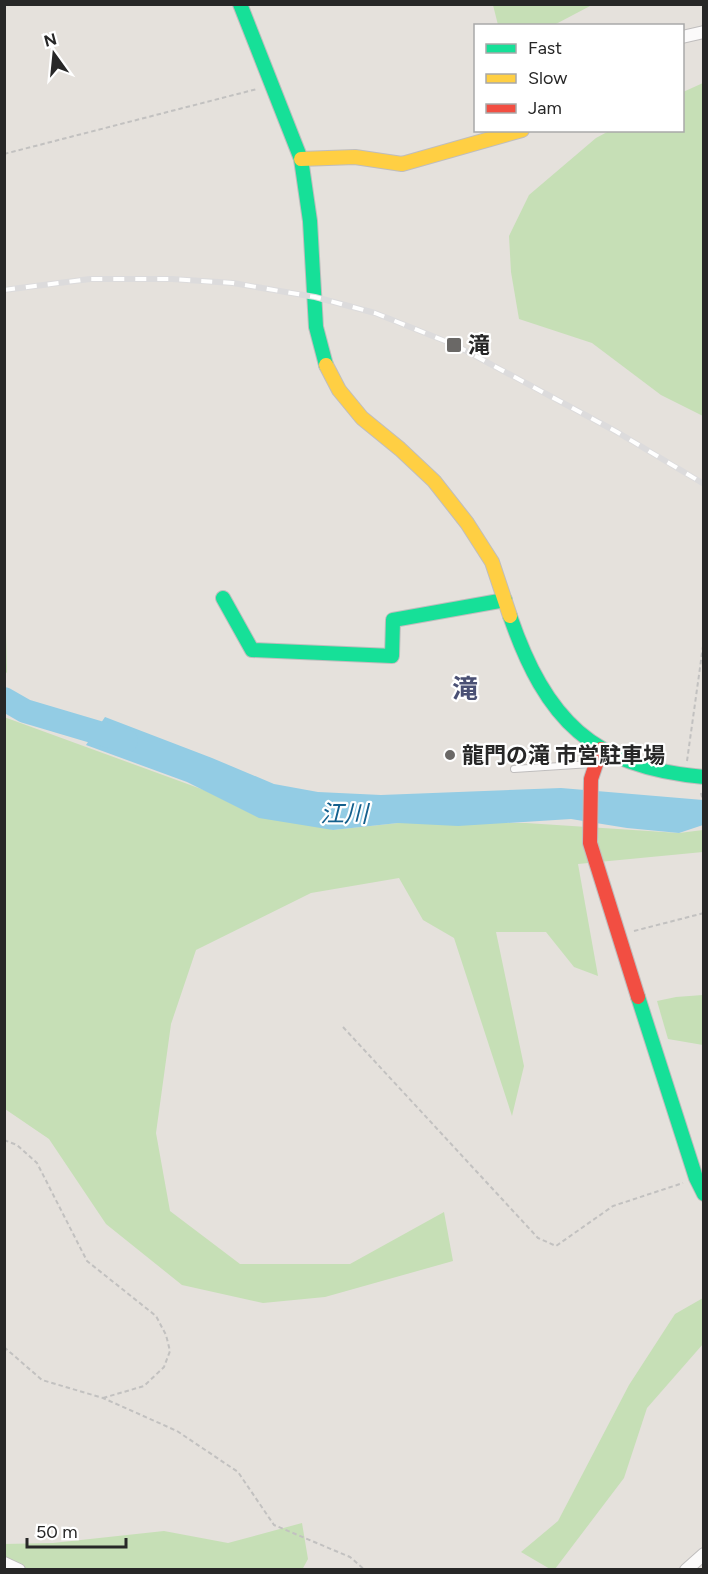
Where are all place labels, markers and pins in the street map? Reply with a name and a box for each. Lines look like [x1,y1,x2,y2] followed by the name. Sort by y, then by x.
[468,332,490,359] place label: 滝
[445,336,463,354] marker: 滝
[462,742,665,769] place label: 龍門の滝 市営駐車場
[443,748,457,762] marker: 龍門の滝 市営駐車場

